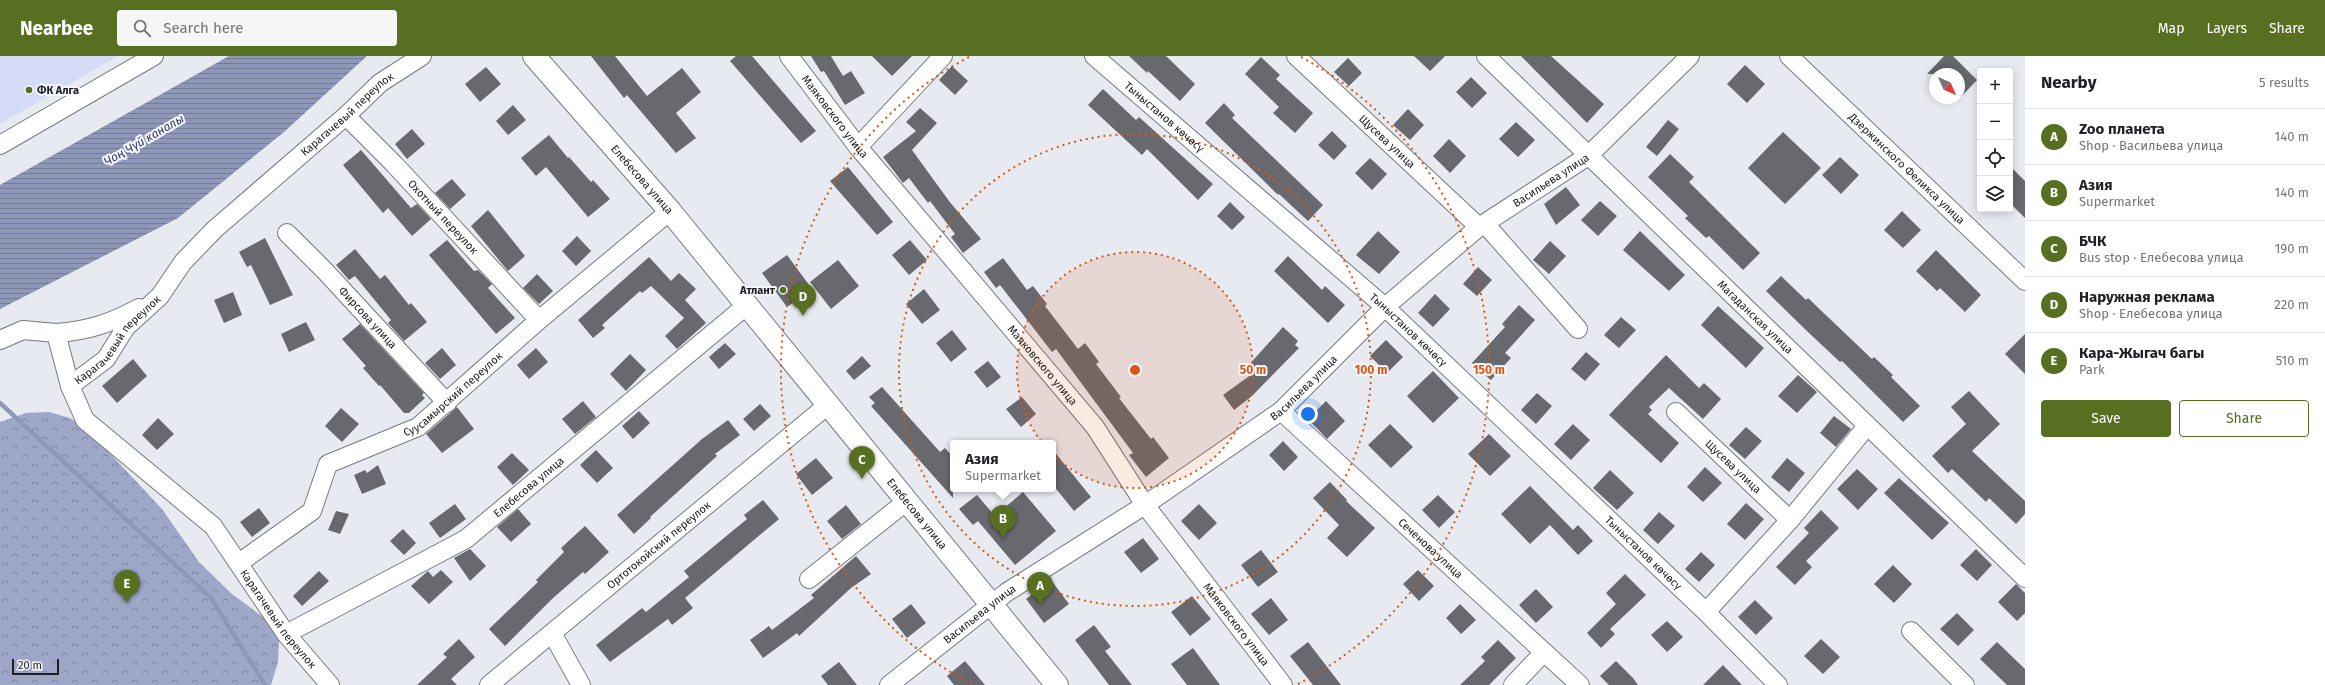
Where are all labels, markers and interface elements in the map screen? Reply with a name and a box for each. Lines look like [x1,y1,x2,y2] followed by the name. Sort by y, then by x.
[117,10,397,46] search box
[20,17,93,40] text: Nearbee
[131,17,153,39] icon: search
[163,19,243,37] text: Search here
[2158,20,2184,37] text: Map
[2206,20,2247,37] text: Layers
[2269,20,2305,37] text: Share
[1929,68,1965,104] north arrow
[1977,68,2013,212] map controls
[1977,68,2013,104] button: +
[298,69,396,158] street label: Карагачевый переулок
[2041,72,2096,93] text: Nearby
[799,73,871,160] street label: Маяковского улица
[2259,75,2309,90] text: 5 results
[1122,79,1207,155] street label: Тыныстанов көчөсү
[37,84,79,97] place label: ФК Алга
[24,85,34,95] marker: ФК Алга
[1977,104,2013,140] button: −
[1846,110,1968,227] street label: Дзержинского Феликса улица
[101,111,187,169] water label: Чоң Чүй каналы
[1357,112,1418,171] street label: Щусева улица
[2079,120,2165,138] text: Zoo планета
[2050,129,2058,144] text: A
[2275,129,2309,144] text: 140 m
[2079,138,2223,153] text: Shop · Васильева улица
[1977,140,2013,176] button: locate
[608,142,676,217] street label: Елебесова улица
[1510,151,1591,210] street label: Васильева улица
[1977,176,2013,212] button: layers
[2079,176,2113,194] text: Азия
[405,177,481,257] street label: Охотный переулок
[2050,185,2058,200] text: B
[2275,185,2309,200] text: 140 m
[2079,194,2155,209] text: Supermarket
[2079,232,2106,250] text: БЧК
[2050,241,2058,256] text: C
[2275,241,2309,256] text: 190 m
[2079,250,2244,265] text: Bus stop · Елебесова улица
[1715,277,1796,356] street label: Магаданская улица
[790,283,816,316] pin: D
[336,284,400,351] street label: Фирсова улица
[739,284,776,297] place label: Атлант
[778,285,788,295] marker: Атлант
[2079,288,2215,306] text: Наружная реклама
[1367,290,1450,369] street label: Тыныстанов көчөсү
[72,292,163,387] street label: Карагачевый переулок
[2050,297,2058,312] text: D
[2274,297,2309,312] text: 220 m
[2079,306,2223,321] text: Shop · Елебесова улица
[1005,323,1080,408] street label: Маяковского улица
[2079,344,2204,362] text: Кара-Жыгач багы
[401,349,505,439] street label: Суусамырский переулок
[1268,352,1340,423] street label: Васильева улица
[2051,353,2057,368] text: E
[2276,353,2309,368] text: 510 m
[2079,362,2105,377] text: Park
[1128,363,1142,377] centre of rings
[1240,363,1266,377] text: 50 m
[1355,363,1387,377] text: 100 m
[1473,363,1505,377] text: 150 m
[2041,400,2171,437] button: Save
[2179,400,2309,437] button: Share
[1298,404,1318,424] your location
[1703,437,1764,496] street label: Щусева улица
[950,440,1056,492] popup
[849,446,875,479] pin: C
[965,450,999,468] text: Азия
[491,454,567,520] street label: Елебесова улица
[965,468,1041,483] text: Supermarket
[884,476,950,552] street label: Елебесова улица
[604,498,713,591] street label: Ортотокойский переулок
[990,505,1016,538] pin: B
[1602,513,1685,593] street label: Тыныстанов көчөсү
[1396,515,1466,581] street label: Сеченова улица
[238,567,319,671] street label: Карагачевый переулок
[114,570,140,603] pin: E
[1027,572,1053,605] pin: A
[1201,580,1272,668] street label: Маяковского улица
[941,582,1018,646] street label: Васильева улица
[12,657,59,676] scale bar
[18,659,42,672] text: 20 m

